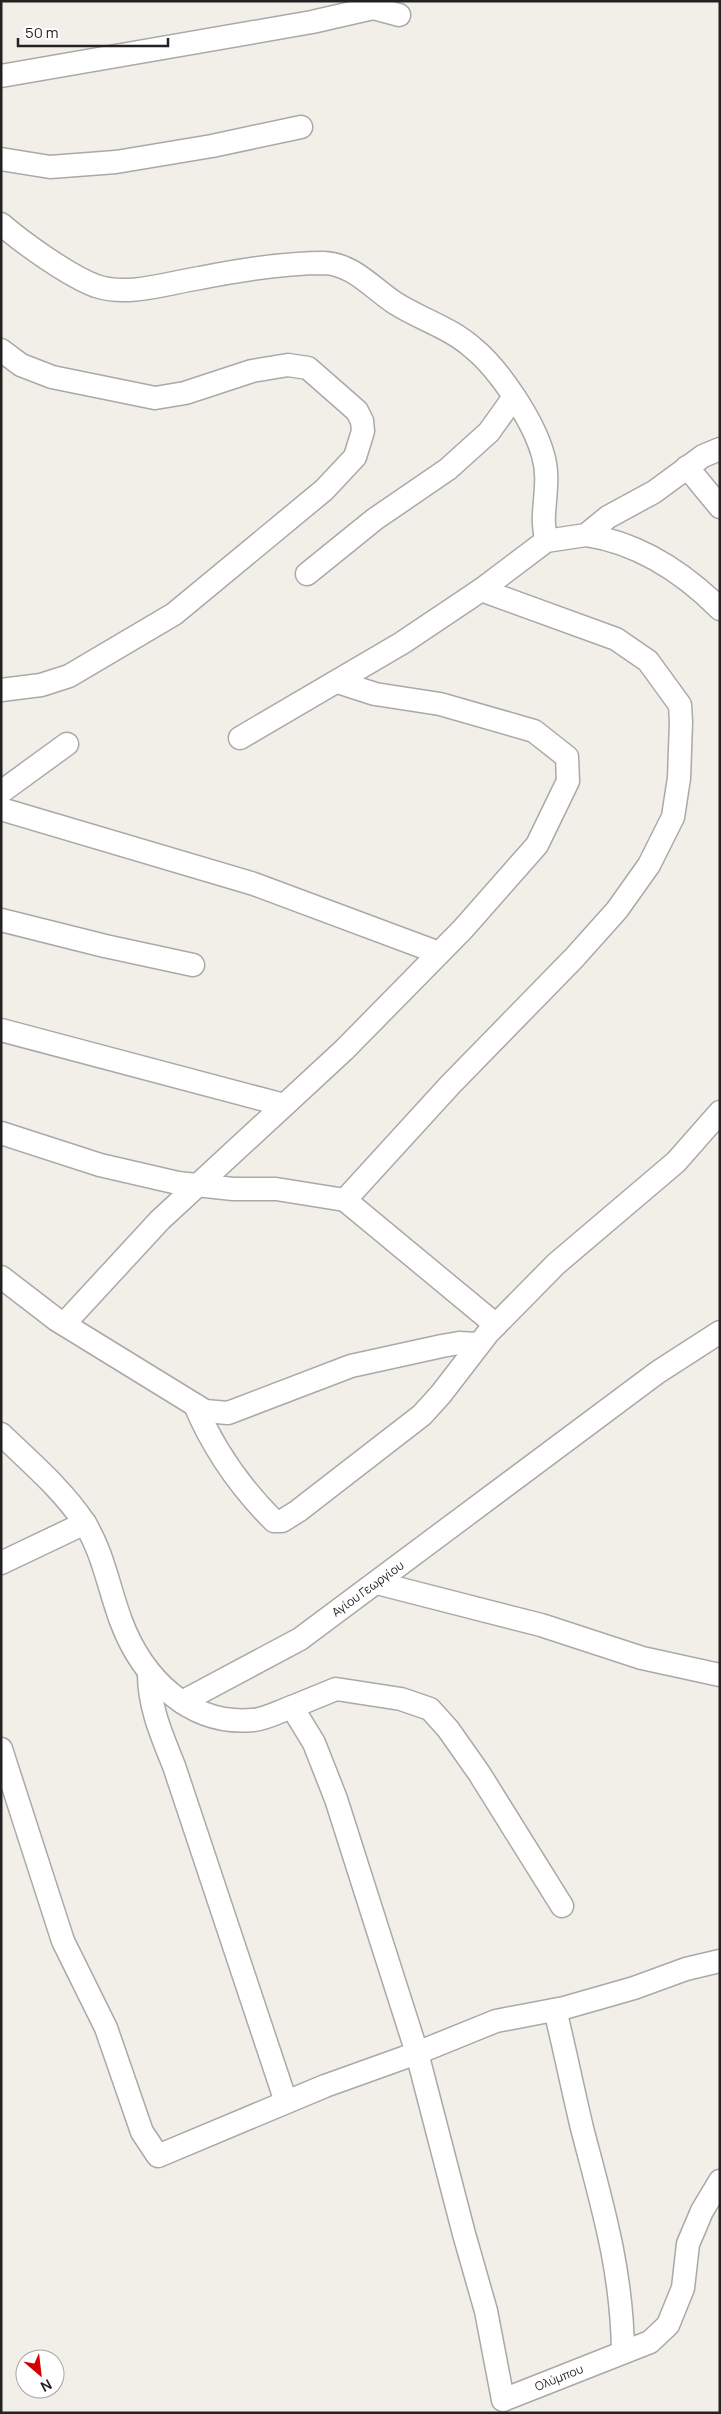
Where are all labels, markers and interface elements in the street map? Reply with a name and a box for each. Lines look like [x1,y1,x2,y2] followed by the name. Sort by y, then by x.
[18,15,168,47] scale bar
[25,22,59,43] text: 50 m
[328,1557,407,1621] street label: Αγίου Γεωργίου
[15,2349,65,2399] north arrow
[532,2360,586,2395] street label: Ολύμπου
[37,2375,55,2397] text: N

